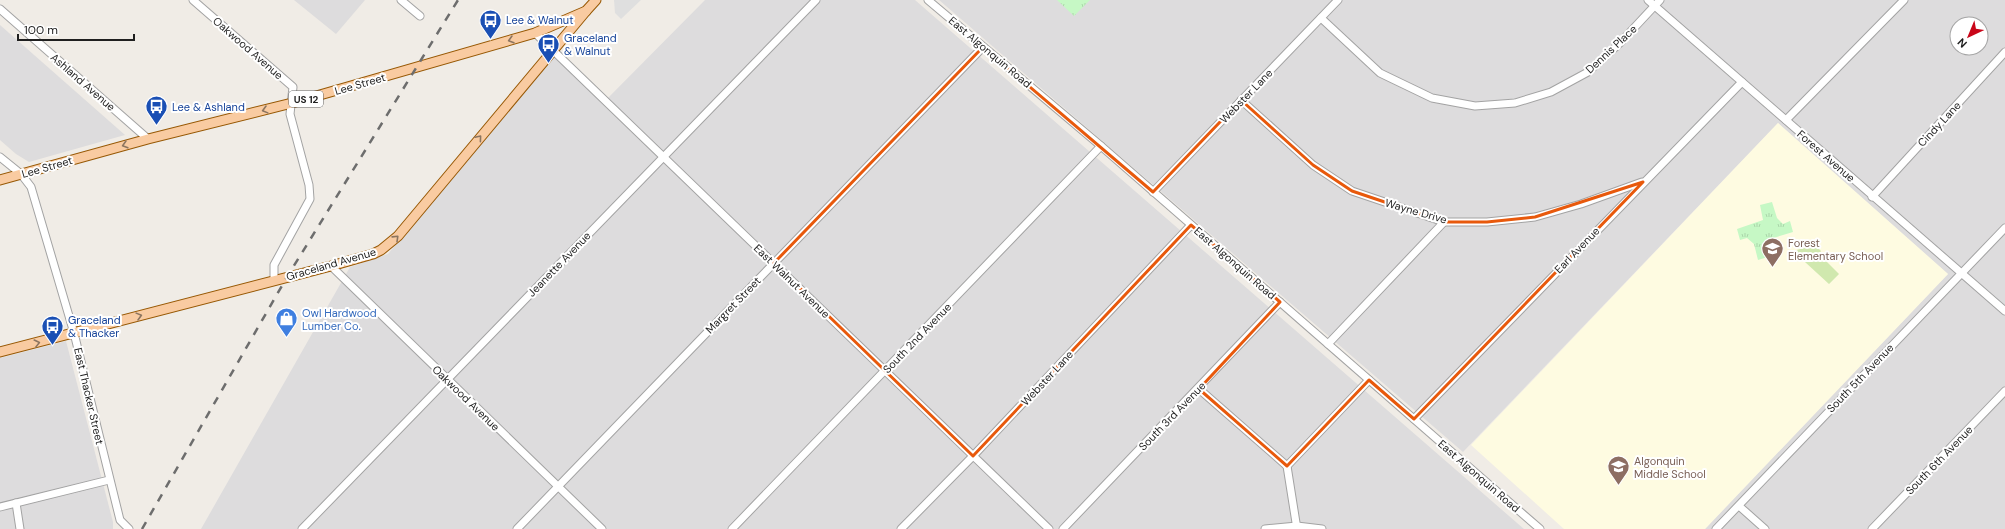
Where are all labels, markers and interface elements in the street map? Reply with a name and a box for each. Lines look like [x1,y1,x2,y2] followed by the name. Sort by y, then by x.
[478,7,504,40] bus stop icon: Lee & Walnut
[506,13,573,27] place label: Lee & Walnut
[946,13,1034,91] street label: East Algonquin Road
[210,14,286,82] street label: Oakwood Avenue
[18,16,134,42] scale bar
[1949,16,1989,56] north arrow
[24,22,58,38] text: 100 m
[1582,22,1640,76] street label: Dennis Place
[536,31,562,64] bus stop icon: Graceland & Walnut
[564,31,617,58] place label: Graceland & Walnut
[508,35,515,44] one-way arrow
[1954,35,1970,51] text: N
[48,50,118,114] street label: Ashland Avenue
[1217,66,1275,126] street label: Webster Lane
[333,70,387,98] street label: Lee Street
[289,91,323,107] road number: US 12
[144,94,170,127] bus stop icon: Lee & Ashland
[1914,98,1964,150] street label: Cindy Lane
[172,100,245,114] place label: Lee & Ashland
[261,105,268,114] one-way arrow
[1794,127,1858,185] street label: Forest Avenue
[474,136,481,143] one-way arrow
[122,140,129,149] one-way arrow
[20,153,74,181] street label: Lee Street
[1384,196,1448,226] street label: Wayne Drive
[1191,224,1279,302] street label: East Algonquin Road
[1551,224,1603,276] street label: Earl Avenue
[524,229,594,299] street label: Jeanette Avenue
[391,235,399,243] one-way arrow
[1760,236,1786,269] school or university icon: Forest Elementary School
[1788,236,1883,263] place label: Forest Elementary School
[751,241,833,321] street label: East Walnut Avenue
[284,244,378,284] street label: Graceland Avenue
[702,274,764,336] street label: Margret Street
[880,300,954,376] street label: South 2nd Avenue
[274,306,300,339] shop icon: Owl Hardwood Lumber Co.
[302,306,377,333] place label: Owl Hardwood Lumber Co.
[135,312,142,321] one-way arrow
[40,313,66,346] bus stop icon: Graceland & Thacker
[68,313,121,340] place label: Graceland & Thacker
[33,339,40,348] one-way arrow
[1824,341,1896,415] street label: South 5th Avenue
[71,346,107,446] street label: East Thacker Street
[1018,348,1076,408] street label: Webster Lane
[429,362,503,434] street label: Oakwood Avenue
[1136,379,1208,453] street label: South 3rd Avenue
[1902,423,1976,497] street label: South 6th Avenue
[1435,437,1523,515] street label: East Algonquin Road
[1605,454,1631,487] school or university icon: Algonquin Middle School
[1634,454,1706,481] place label: Algonquin Middle School

